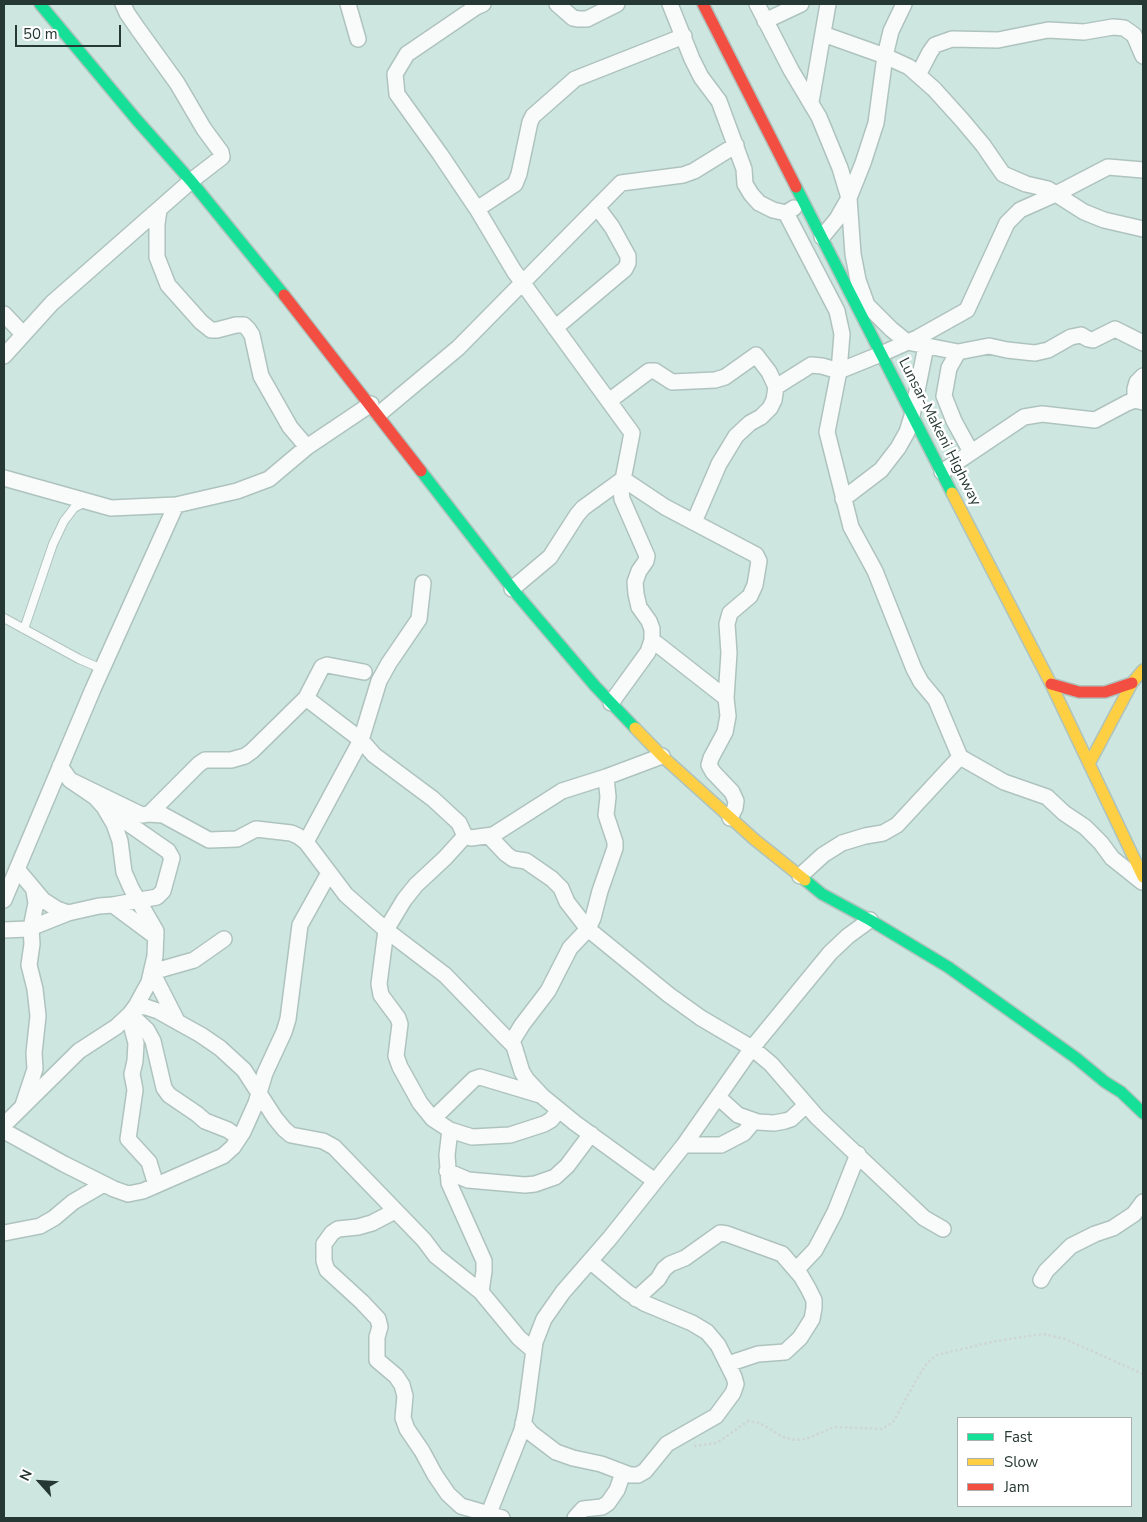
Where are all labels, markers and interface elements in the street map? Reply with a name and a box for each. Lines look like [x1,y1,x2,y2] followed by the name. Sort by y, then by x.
[18,15,124,47] scale bar
[23,24,58,44] text: 50 m
[894,355,984,509] street label: Lunsar-Makeni Highway
[957,1417,1132,1507] legend
[1004,1427,1032,1447] text: Fast
[1004,1452,1038,1472] text: Slow
[15,1457,65,1507] north arrow
[15,1466,37,1484] text: N
[1004,1477,1030,1497] text: Jam

